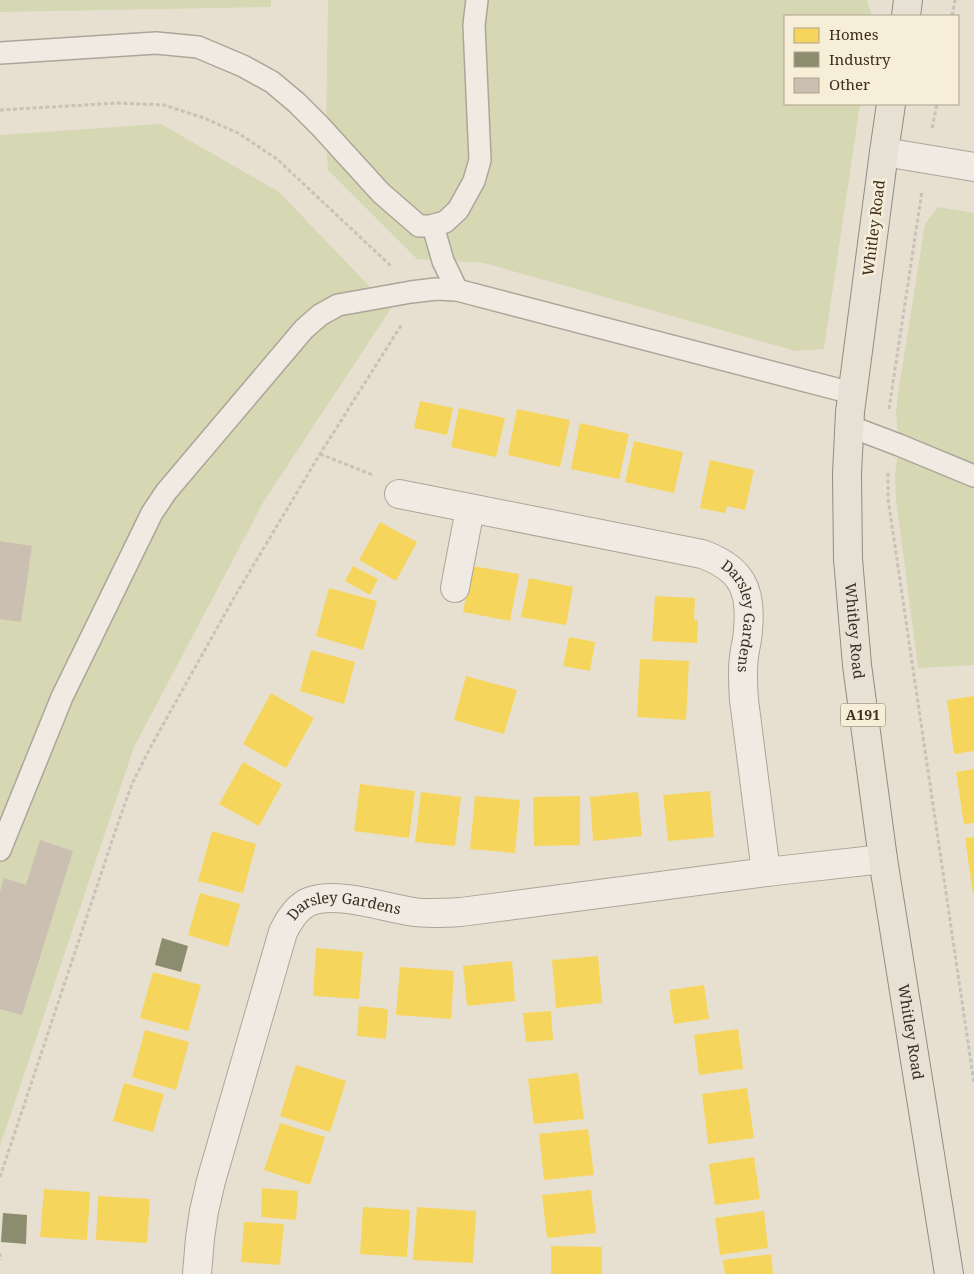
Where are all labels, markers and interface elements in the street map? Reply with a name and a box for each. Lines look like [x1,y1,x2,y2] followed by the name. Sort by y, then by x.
[784,15,959,105] legend
[829,24,879,44] text: Homes
[829,49,891,69] text: Industry
[829,74,870,94] text: Other
[857,179,889,277] street label: Whitley Road
[718,555,760,673] street label: Darsley Gardens
[841,582,870,680] street label: Whitley Road
[840,704,886,726] road number: A191
[282,887,403,924] street label: Darsley Gardens
[894,982,929,1081] street label: Whitley Road

